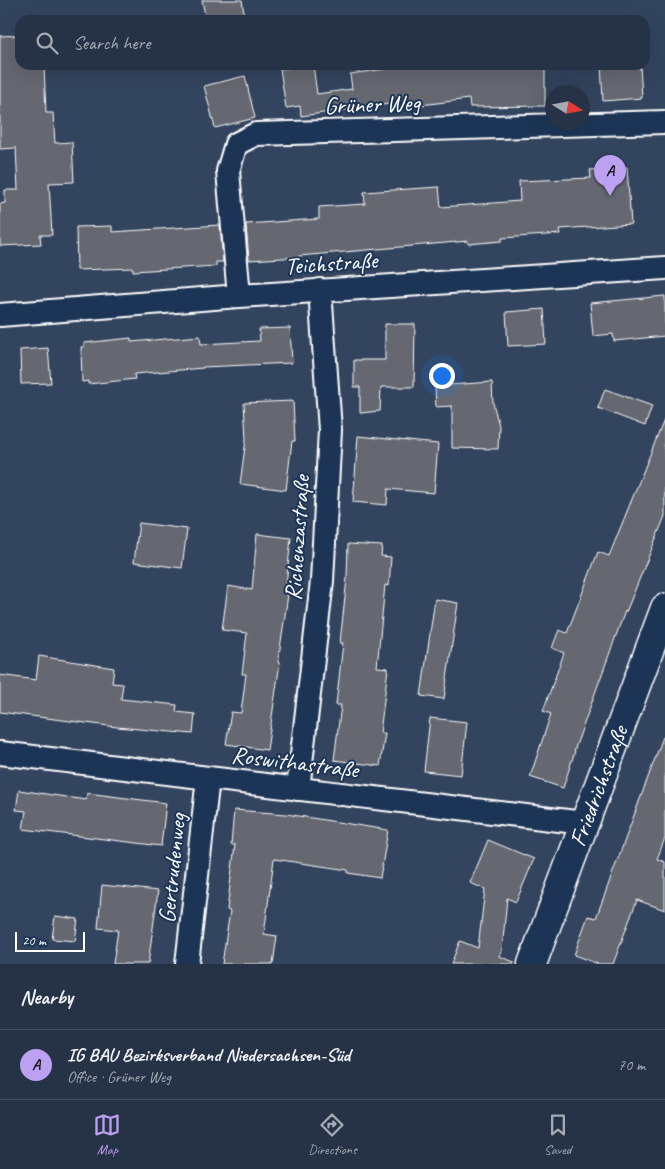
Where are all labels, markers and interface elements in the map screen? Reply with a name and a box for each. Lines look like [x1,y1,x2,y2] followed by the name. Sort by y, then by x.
[15,15,650,70] search box
[33,29,61,57] icon: search
[73,31,150,55] text: Search here
[545,85,590,130] north arrow
[324,87,422,121] street label: Grüner Weg
[594,155,626,196] pin: A
[284,245,380,281] street label: Teichstraße
[429,363,455,389] your location
[278,472,316,602] street label: Richenzastraße
[562,720,635,850] street label: Friedrichstraße
[230,739,362,785] street label: Roswithastraße
[151,810,193,924] street label: Gertrudenweg
[15,929,85,952] scale bar
[22,932,46,949] text: 20 m
[20,984,73,1010] text: Nearby
[67,1043,350,1067] text: IG BAU Bezirksverband Niedersachsen-Süd
[32,1055,40,1075] text: A
[618,1055,645,1075] text: 70 m
[67,1067,171,1087] text: Office · Grüner Weg
[93,1111,121,1158] tab: Map
[308,1111,357,1158] tab: Directions
[544,1111,572,1158] tab: Saved

